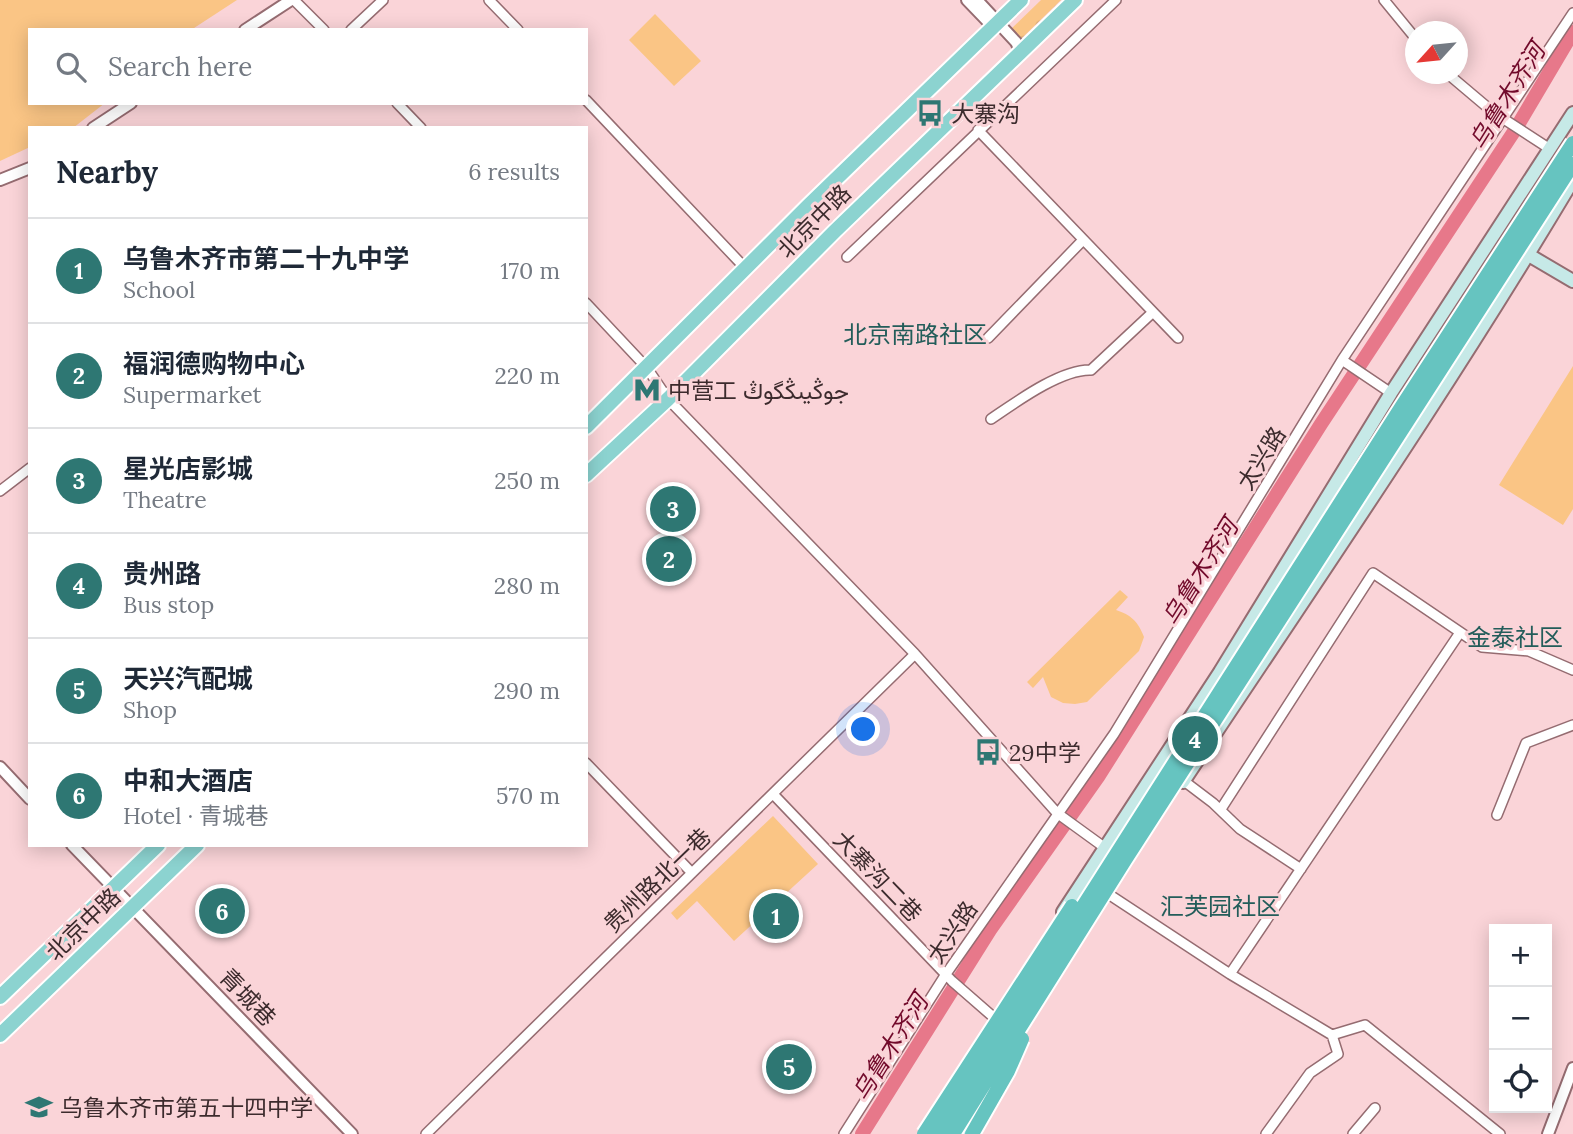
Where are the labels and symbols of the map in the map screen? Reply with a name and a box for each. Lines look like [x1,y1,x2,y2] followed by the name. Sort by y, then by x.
[1405,21,1468,84] north arrow
[1462,34,1554,155] water label: 乌鲁木齐河
[915,98,945,128] bus stop icon: 大寨沟
[951,99,1020,128] place label: 大寨沟
[771,178,857,264] street label: 北京中路
[843,319,987,350] district label: 北京南路社区
[632,375,662,405] metro station icon: 中营工 جوڭيىڭگوڭ
[668,376,849,406] place label: 中营工 جوڭيىڭگوڭ
[1230,421,1292,495] street label: 太兴路
[650,483,696,535] pin: 3
[1155,510,1247,631] water label: 乌鲁木齐河
[646,533,692,585] pin: 2
[1467,622,1563,653] district label: 金泰社区
[846,712,880,746] your location
[1172,713,1218,765] pin: 4
[973,737,1003,767] bus stop icon: 29中学
[1009,738,1081,767] place label: 29中学
[597,822,717,938] street label: 贵州路北一巷
[828,825,928,927] street label: 大寨沟二巷
[40,882,126,966] street label: 北京中路
[199,885,245,937] pin: 6
[753,890,799,942] pin: 1
[1160,891,1280,922] district label: 汇芙园社区
[921,895,983,969] street label: 太兴路
[214,962,282,1032] street label: 青城巷
[845,985,937,1106] water label: 乌鲁木齐河
[766,1041,812,1093] pin: 5
[24,1092,54,1122] school or university icon: 乌鲁木齐市第五十四中学
[60,1093,313,1122] place label: 乌鲁木齐市第五十四中学

